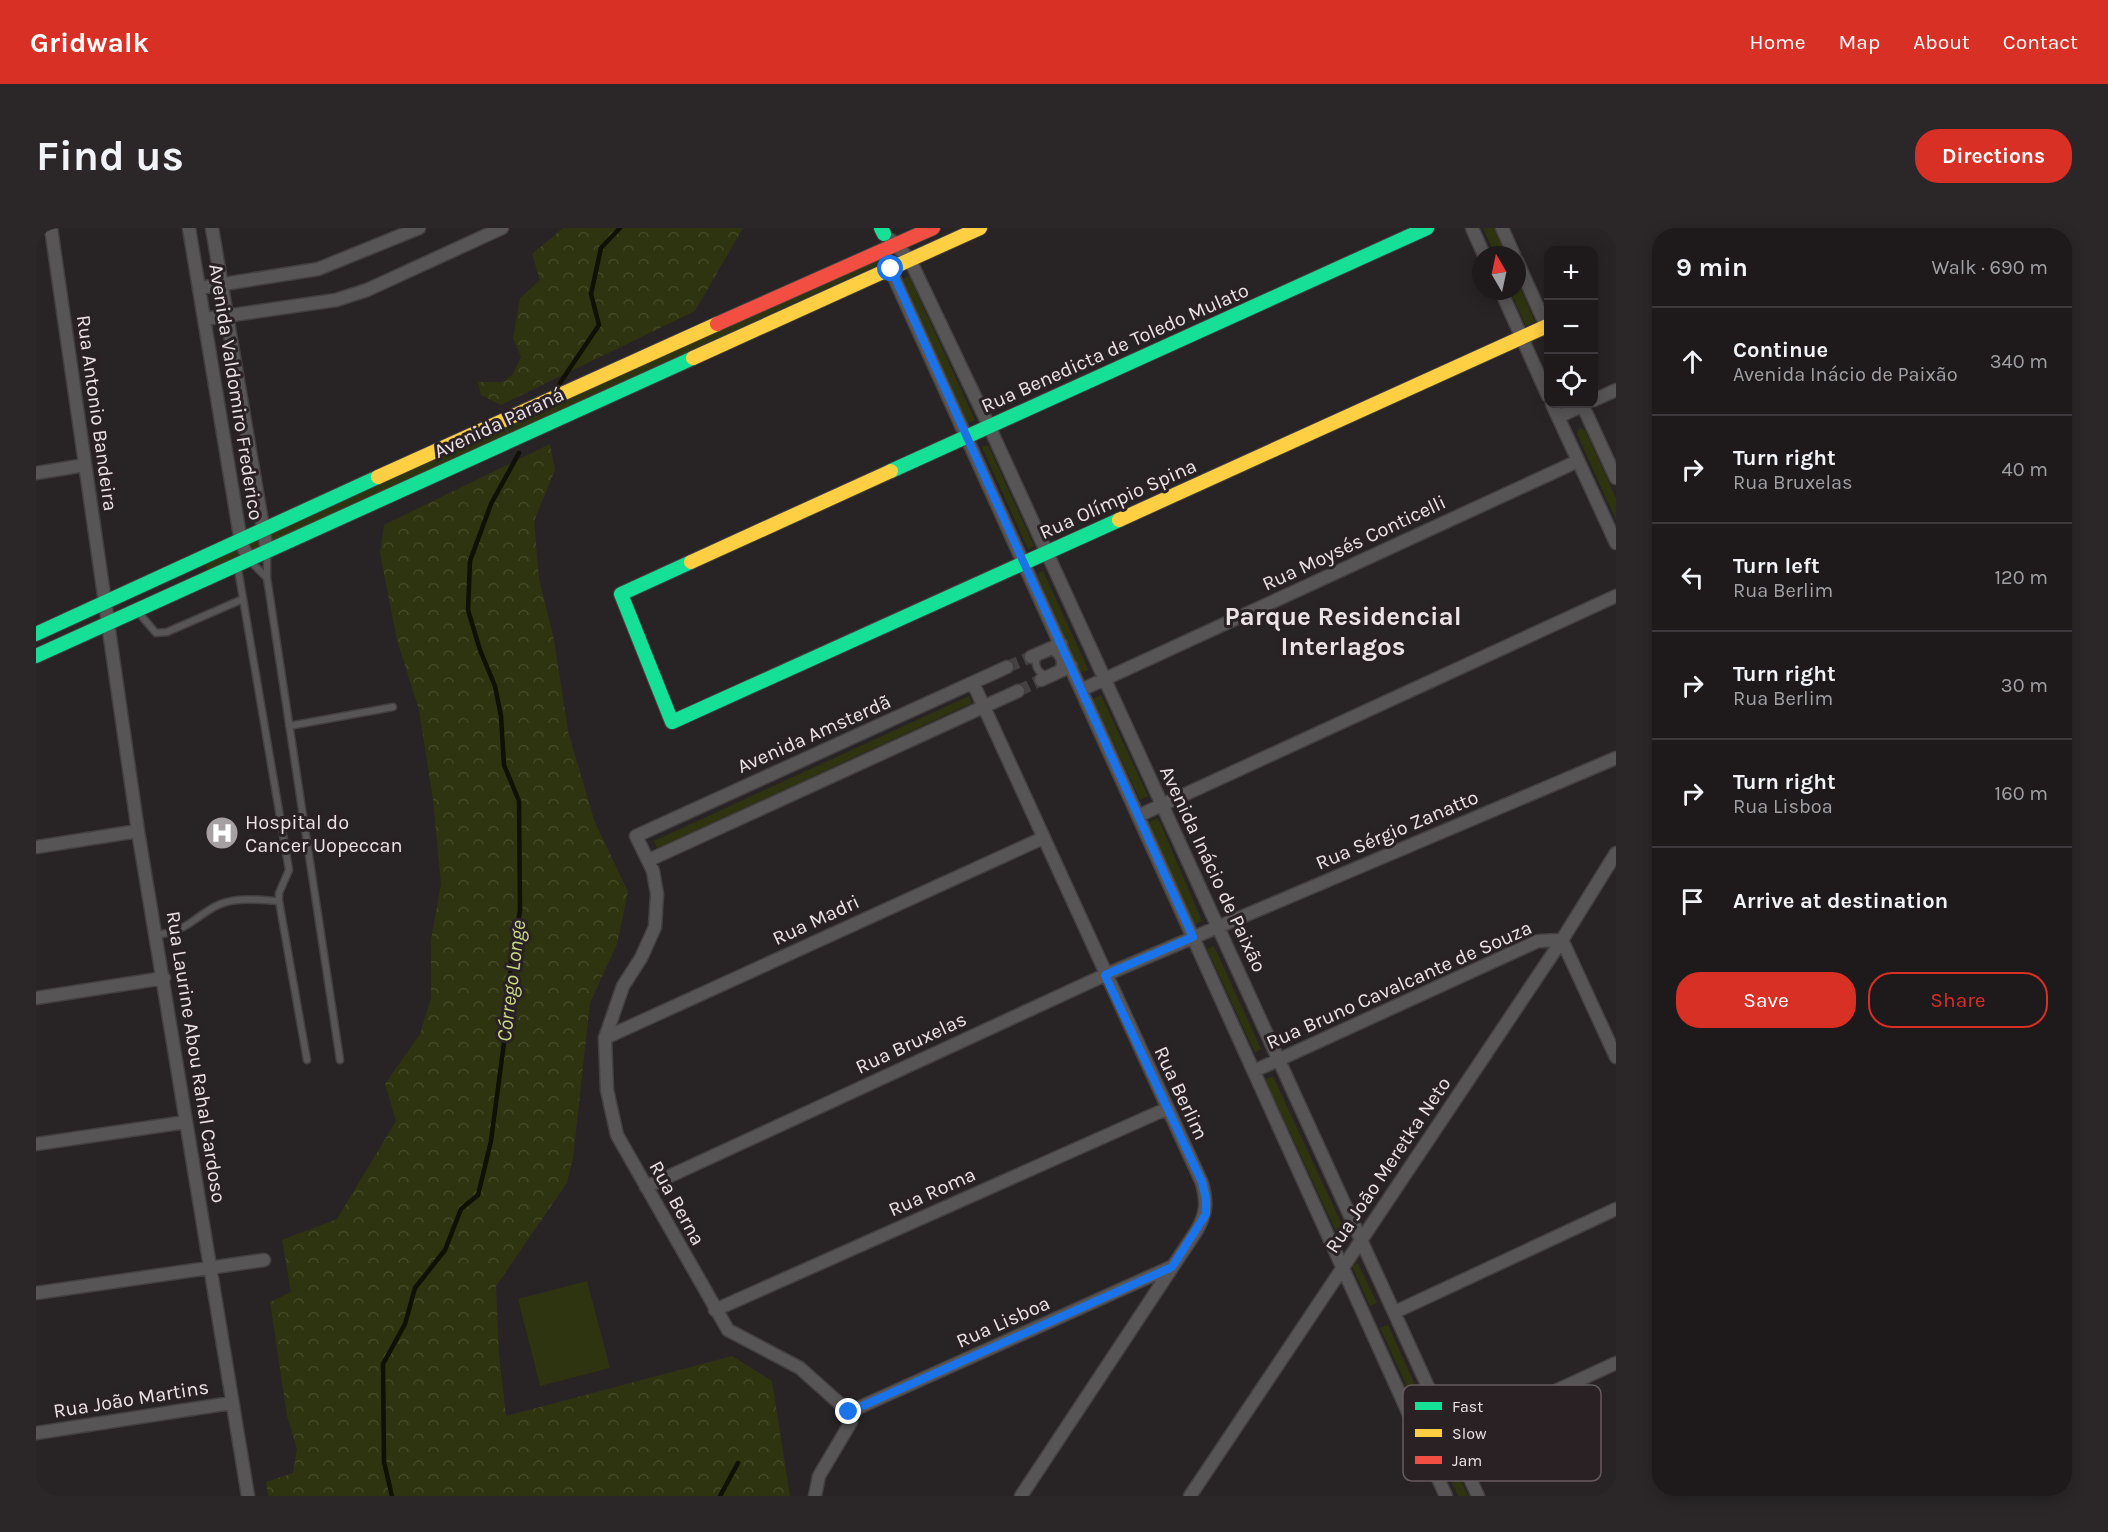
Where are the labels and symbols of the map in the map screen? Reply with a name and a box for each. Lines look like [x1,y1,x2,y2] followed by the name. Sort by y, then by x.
[1472,246,1526,300] north arrow
[877,255,903,281] route start
[204,262,268,522] street label: Avenida Valdomiro Frederico
[978,278,1252,418] street label: Rua Benedicta de Toledo Mulato
[72,314,122,512] street label: Rua Antonio Bandeira
[431,383,567,463] street label: Avenida Paraná
[1036,454,1200,544] street label: Rua Olímpio Spina
[1259,490,1449,596] street label: Rua Moysés Conticelli
[1224,601,1462,662] district label: Parque Residencial Interlagos
[734,690,894,778] street label: Avenida Amsterdã
[1155,762,1271,976] street label: Avenida Inácio de Paixão
[1312,785,1482,875] street label: Rua Sérgio Zanatto
[245,811,403,857] place label: Hospital do Cancer Uopeccan
[204,815,240,851] hospital icon: Hospital do Cancer Uopeccan
[769,890,863,950] street label: Rua Madri
[162,909,230,1205] street label: Rua Laurine Abou Rahal Cardoso
[1263,916,1535,1054] street label: Rua Bruno Cavalcante de Souza
[492,918,530,1043] water label: Córrego Longe
[852,1007,970,1079] street label: Rua Bruxelas
[1149,1043,1213,1143] street label: Rua Berlim
[1320,1073,1456,1257] street label: Rua João Meretka Neto
[644,1157,710,1249] street label: Rua Berna
[885,1163,979,1221] street label: Rua Roma
[953,1291,1053,1353] street label: Rua Lisboa
[52,1375,210,1423] street label: Rua João Martins
[1403,1385,1601,1481] legend
[1452,1397,1483,1416] text: Fast
[835,1398,861,1424] route end
[1452,1424,1487,1443] text: Slow
[1452,1451,1482,1470] text: Jam

